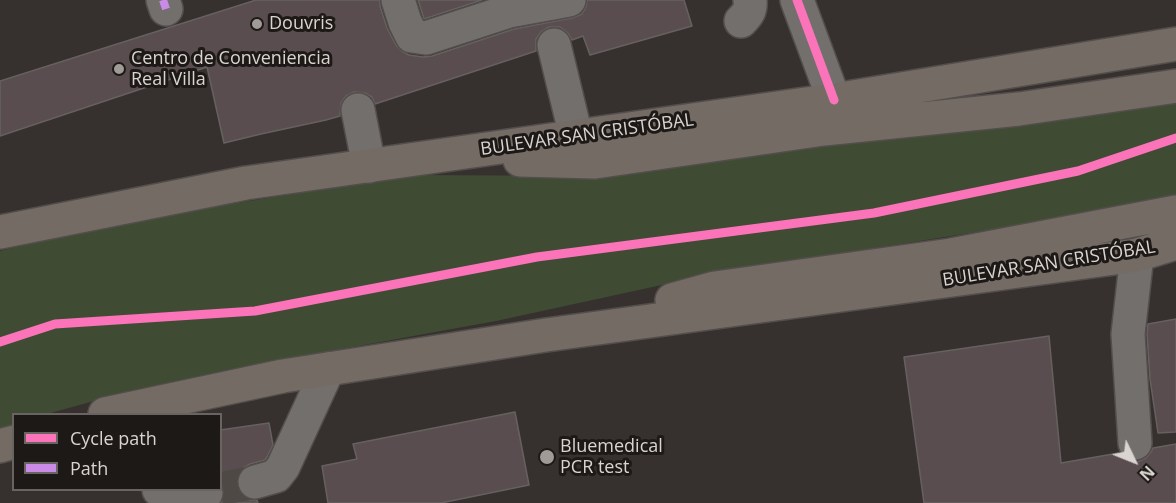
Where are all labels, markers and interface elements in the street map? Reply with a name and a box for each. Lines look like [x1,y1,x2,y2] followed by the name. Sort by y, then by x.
[269,13,333,35] place label: Douvris
[250,17,264,31] marker: Douvris
[131,48,331,90] place label: Centro de Conveniencia Real Villa
[112,62,126,76] marker: Centro de Conveniencia Real Villa
[479,109,695,161] street label: BULEVAR SAN CRISTÓBAL
[941,237,1157,291] street label: BULEVAR SAN CRISTÓBAL
[12,413,222,491] legend
[70,426,157,450] text: Cycle path
[1104,431,1164,491] north arrow
[560,436,663,478] place label: Bluemedical PCR test
[538,448,556,466] marker: Bluemedical PCR test
[70,456,108,480] text: Path
[1135,461,1160,486] text: N

